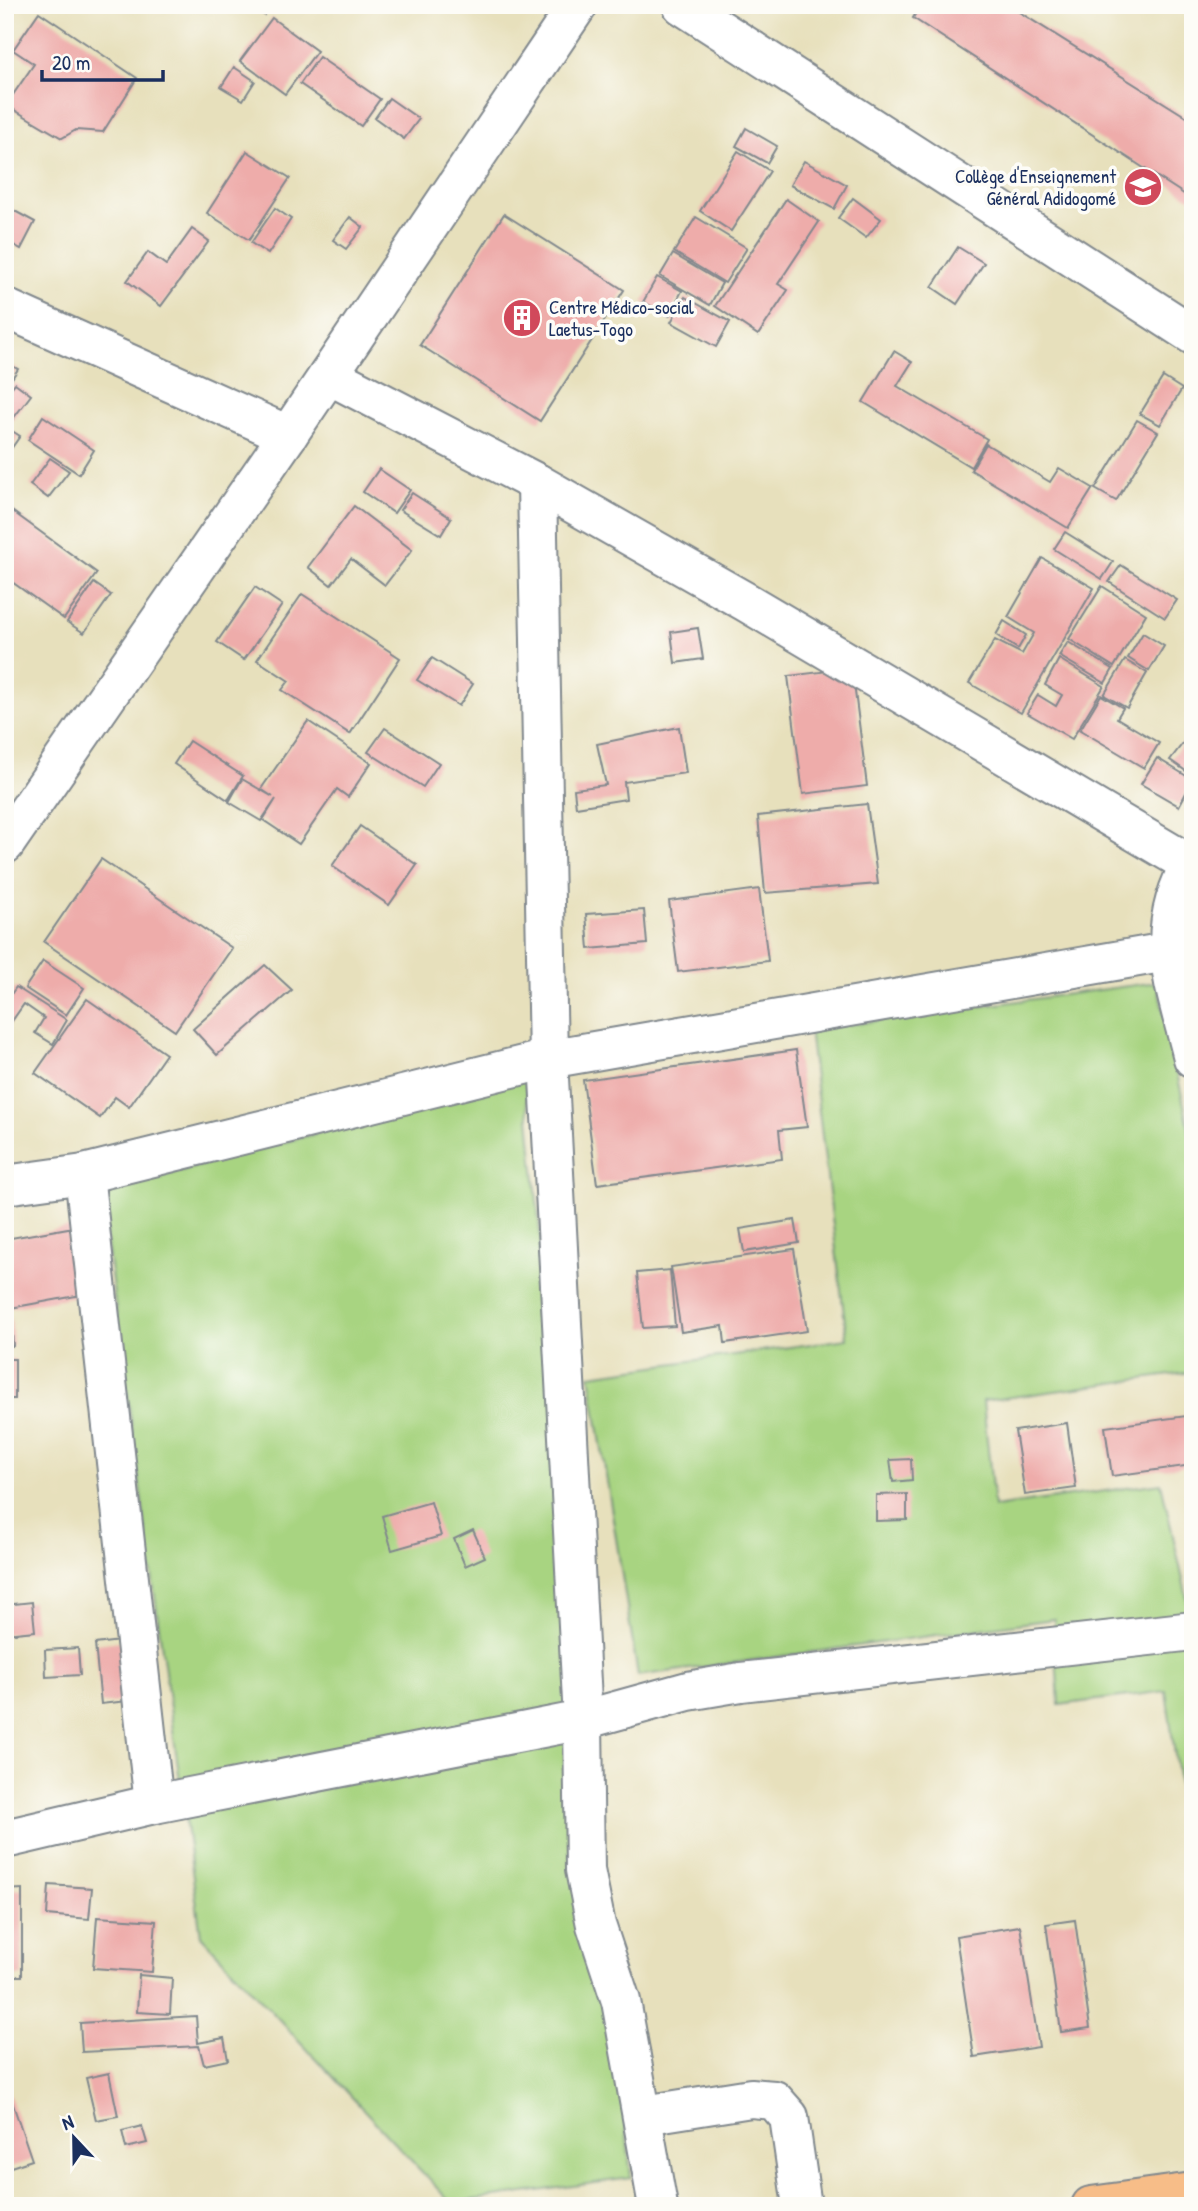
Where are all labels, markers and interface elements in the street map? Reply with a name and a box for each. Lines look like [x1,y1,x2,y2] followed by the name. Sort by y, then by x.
[42,38,163,82] scale bar
[52,48,90,77] text: 20 m
[955,163,1116,211] place label: Collège d'Enseignement Général Adidogomé
[1122,166,1164,208] school or university icon: Collège d'Enseignement Général Adidogomé
[549,294,695,342] place label: Centre Médico-social Laetus-Togo
[501,297,543,339] building icon: Centre Médico-social Laetus-Togo
[38,2102,108,2172] north arrow
[58,2108,77,2136] text: N

